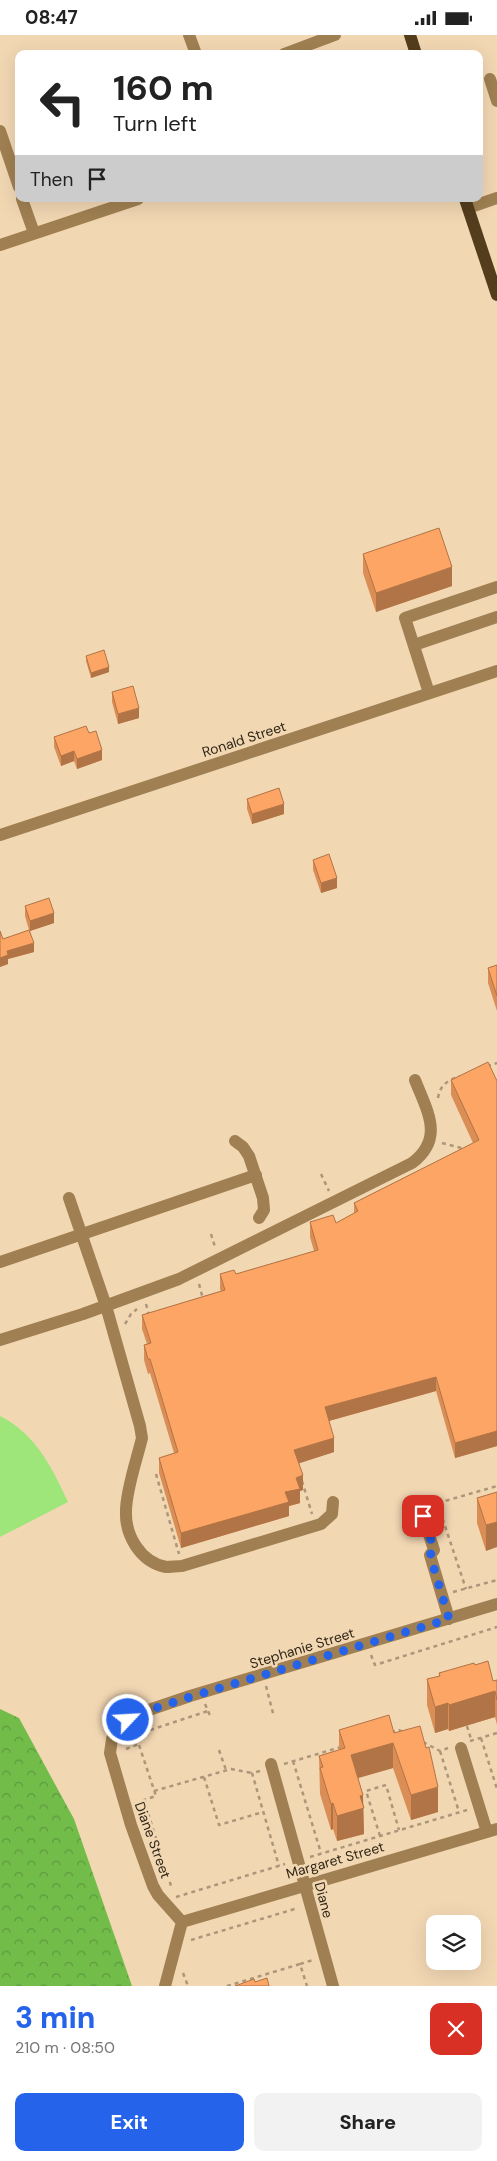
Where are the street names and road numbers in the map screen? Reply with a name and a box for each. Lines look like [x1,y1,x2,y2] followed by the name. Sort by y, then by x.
[200,717,288,761] street label: Ronald Street
[247,1624,357,1672] street label: Stephanie Street
[131,1799,175,1881] street label: Diane Street
[284,1837,386,1883] street label: Margaret Street
[311,1880,337,1920] street label: Diane

